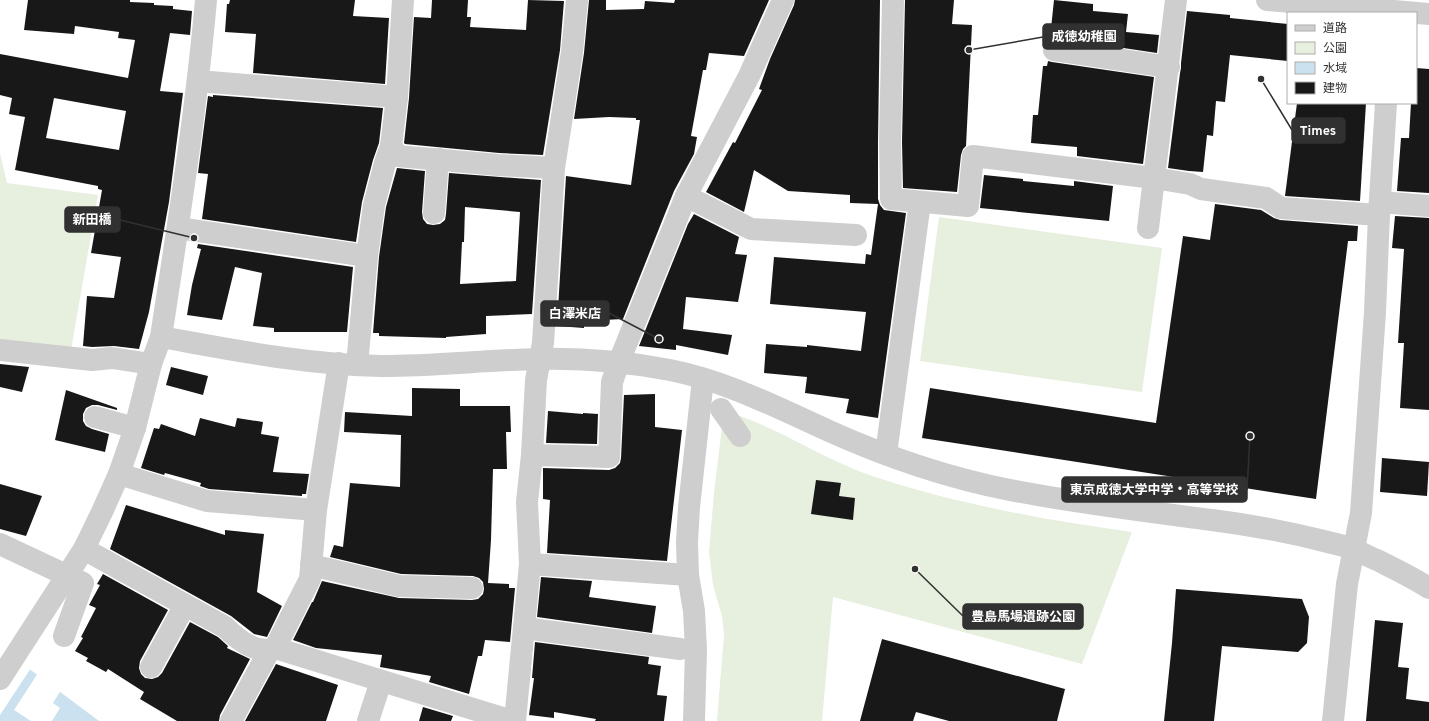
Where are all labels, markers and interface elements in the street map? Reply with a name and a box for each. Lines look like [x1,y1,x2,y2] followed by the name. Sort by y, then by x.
[1287,12,1417,104] legend
[1323,21,1347,37] text: 道路
[1043,24,1124,49] callout: 成徳幼稚園
[1051,29,1117,46] text: 成徳幼稚園
[1323,41,1347,57] text: 公園
[1323,61,1347,77] text: 水域
[1323,81,1347,97] text: 建物
[1292,118,1345,143] callout: Times
[1300,124,1336,140] text: Times
[65,207,120,232] callout: 新田橋
[72,212,112,229] text: 新田橋
[541,301,609,326] callout: 白澤米店
[549,306,601,323] text: 白澤米店
[1062,477,1247,502] callout: 東京成徳大学中学・高等学校
[1069,482,1239,499] text: 東京成徳大学中学・高等学校
[963,604,1083,629] callout: 豊島馬場遺跡公園
[971,610,1075,626] text: 豊島馬場遺跡公園

